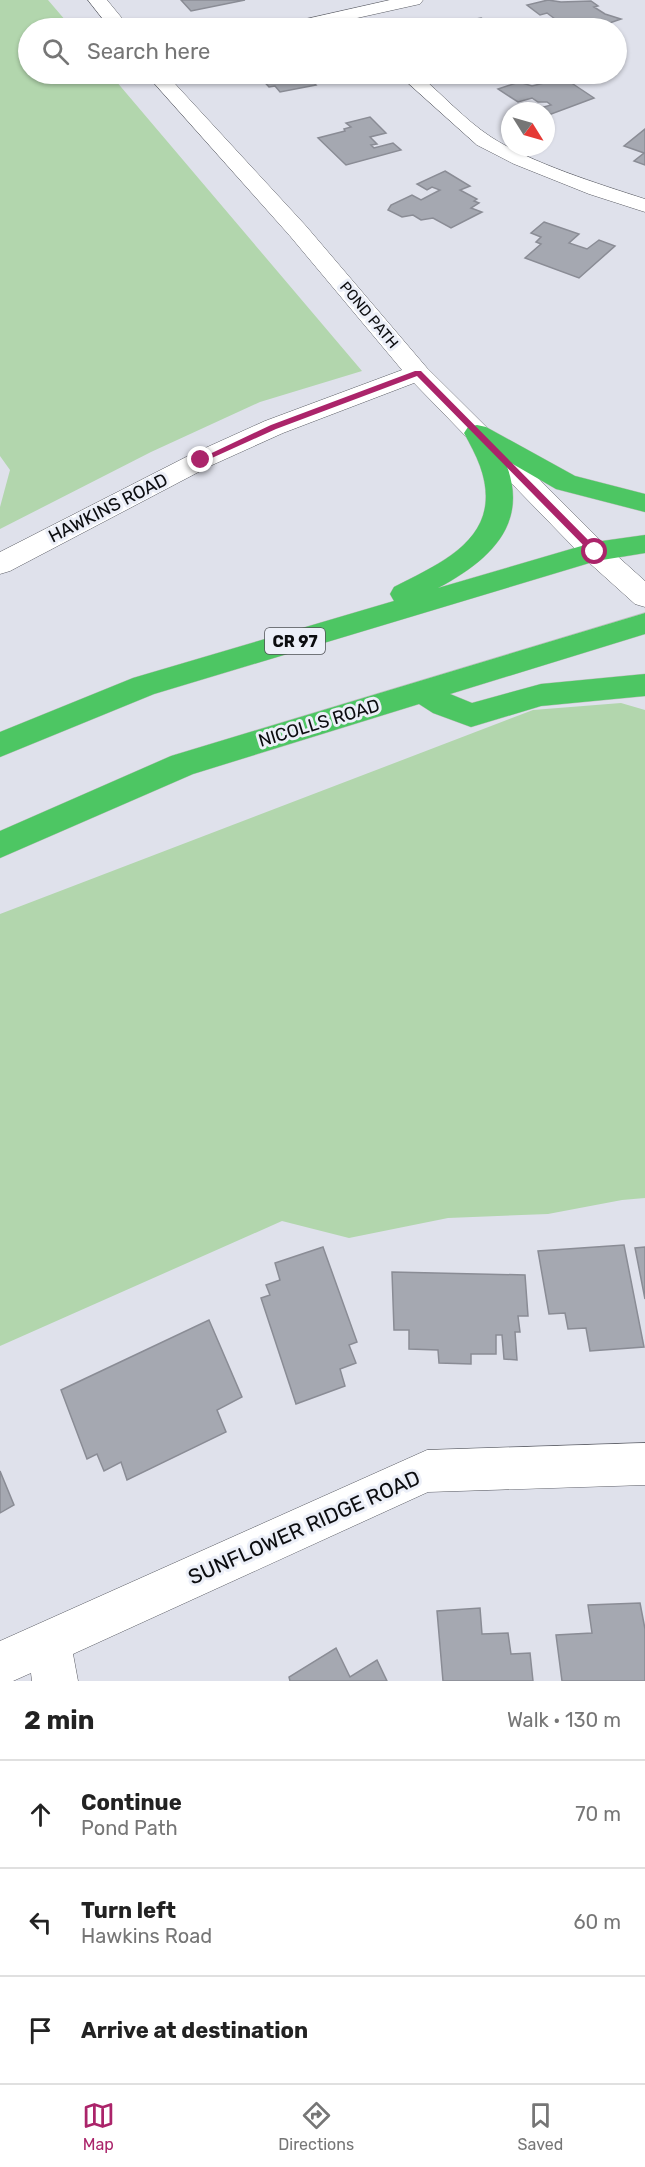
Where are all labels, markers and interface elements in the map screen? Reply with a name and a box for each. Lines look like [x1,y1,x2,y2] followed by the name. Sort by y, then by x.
[18,18,627,84] search box
[39,35,72,68] icon: search
[87,38,210,65] text: Search here
[501,102,555,156] north arrow
[336,278,402,352] street label: POND PATH
[187,446,213,472] route end
[45,468,171,548] street label: HAWKINS ROAD
[581,538,607,564] route start
[265,628,325,654] road number: CR 97
[256,694,382,752] street label: NICOLLS ROAD
[184,1465,424,1589] street label: SUNFLOWER RIDGE ROAD
[24,1705,94,1736] text: 2 min
[507,1708,621,1732] text: Walk · 130 m
[81,1789,182,1816] text: Continue
[24,1798,57,1831] icon: ahead
[575,1802,621,1826] text: 70 m
[81,1816,178,1840] text: Pond Path
[81,1897,176,1924] text: Turn left
[24,1906,57,1939] icon: left
[574,1910,621,1934] text: 60 m
[81,1924,212,1948] text: Hawkins Road
[24,2014,57,2047] icon: arrive
[81,2017,308,2044] text: Arrive at destination
[82,2099,115,2154] tab: Map
[278,2099,354,2154] tab: Directions
[518,2099,563,2154] tab: Saved

